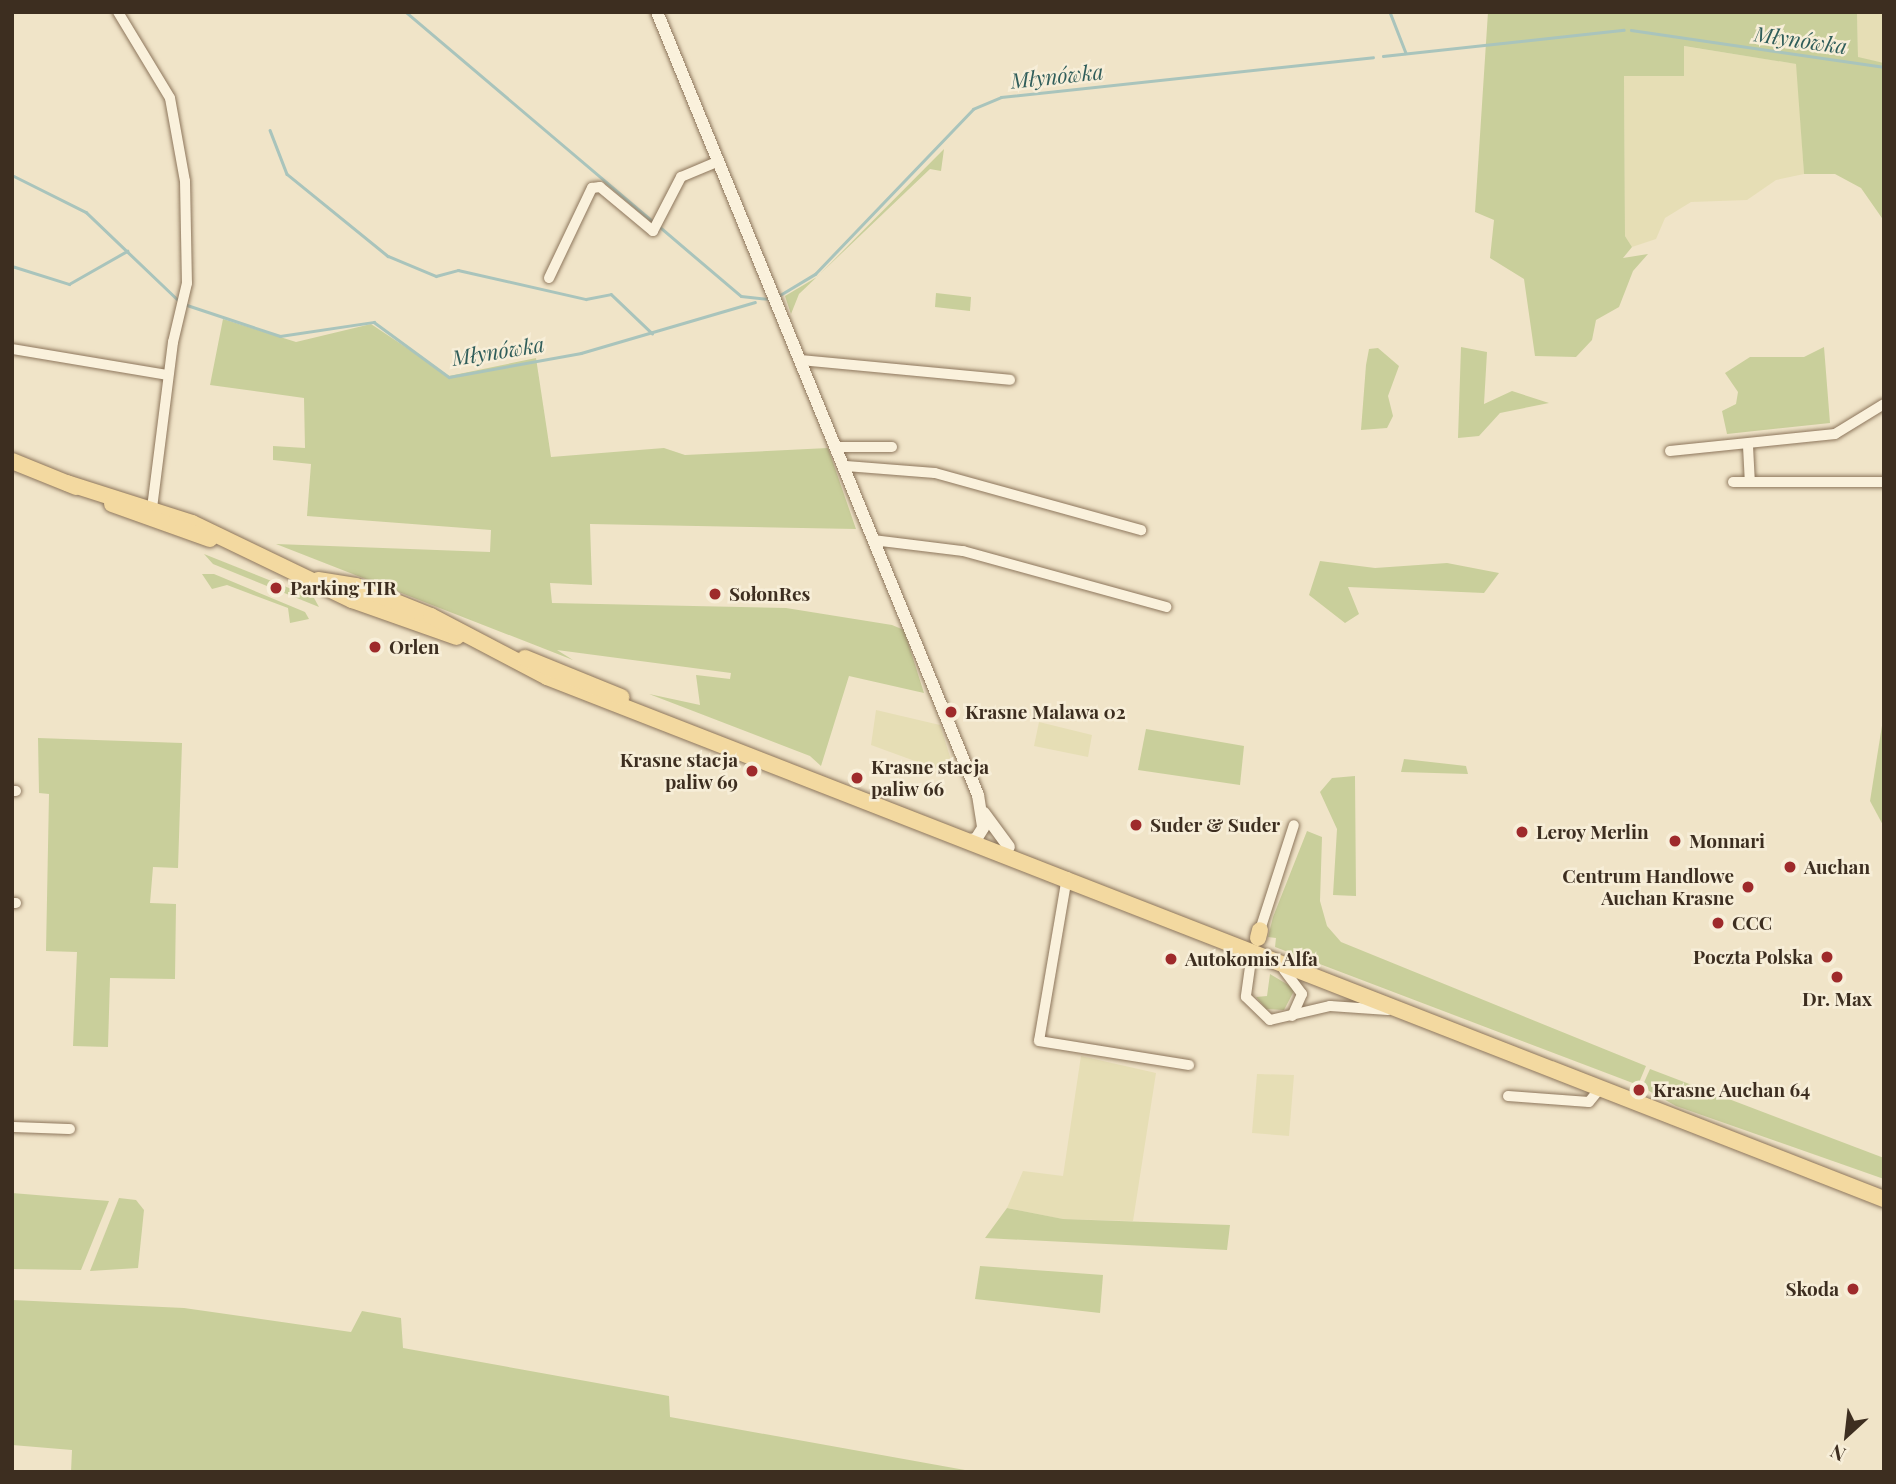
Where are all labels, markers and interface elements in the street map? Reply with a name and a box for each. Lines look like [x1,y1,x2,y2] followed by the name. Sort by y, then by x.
[1753,20,1849,58] water label: Młynówka
[1009,58,1105,92] water label: Młynówka
[450,330,546,370] water label: Młynówka
[290,577,397,599] place label: Parking TIR
[268,580,284,596] marker: Parking TIR
[729,583,810,605] place label: SołonRes
[707,586,723,602] marker: SołonRes
[389,636,439,658] place label: Orlen
[367,639,383,655] marker: Orlen
[965,701,1126,723] place label: Krasne Malawa 02
[943,704,959,720] marker: Krasne Malawa 02
[620,749,738,793] place label: Krasne stacja paliw 69
[871,756,989,800] place label: Krasne stacja paliw 66
[744,763,760,779] marker: Krasne stacja paliw 69
[849,770,865,786] marker: Krasne stacja paliw 66
[1150,814,1281,836] place label: Suder & Suder
[1128,817,1144,833] marker: Suder & Suder
[1536,821,1649,843] place label: Leroy Merlin
[1514,824,1530,840] marker: Leroy Merlin
[1689,830,1765,852] place label: Monnari
[1667,833,1683,849] marker: Monnari
[1804,856,1870,878] place label: Auchan
[1782,859,1798,875] marker: Auchan
[1562,865,1734,909] place label: Centrum Handlowe Auchan Krasne
[1740,879,1756,895] marker: Centrum Handlowe Auchan Krasne
[1732,912,1772,934] place label: CCC
[1710,915,1726,931] marker: CCC
[1693,946,1813,968] place label: Poczta Polska
[1185,948,1319,970] place label: Autokomis Alfa
[1819,949,1835,965] marker: Poczta Polska
[1163,951,1179,967] marker: Autokomis Alfa
[1829,969,1845,985] marker: Dr. Max
[1802,988,1872,1010] place label: Dr. Max
[1653,1079,1811,1101] place label: Krasne Auchan 64
[1631,1082,1647,1098] marker: Krasne Auchan 64
[1785,1278,1839,1300] place label: Skoda
[1845,1281,1861,1297] marker: Skoda
[1812,1400,1882,1470] north arrow
[1825,1439,1849,1468] text: N

